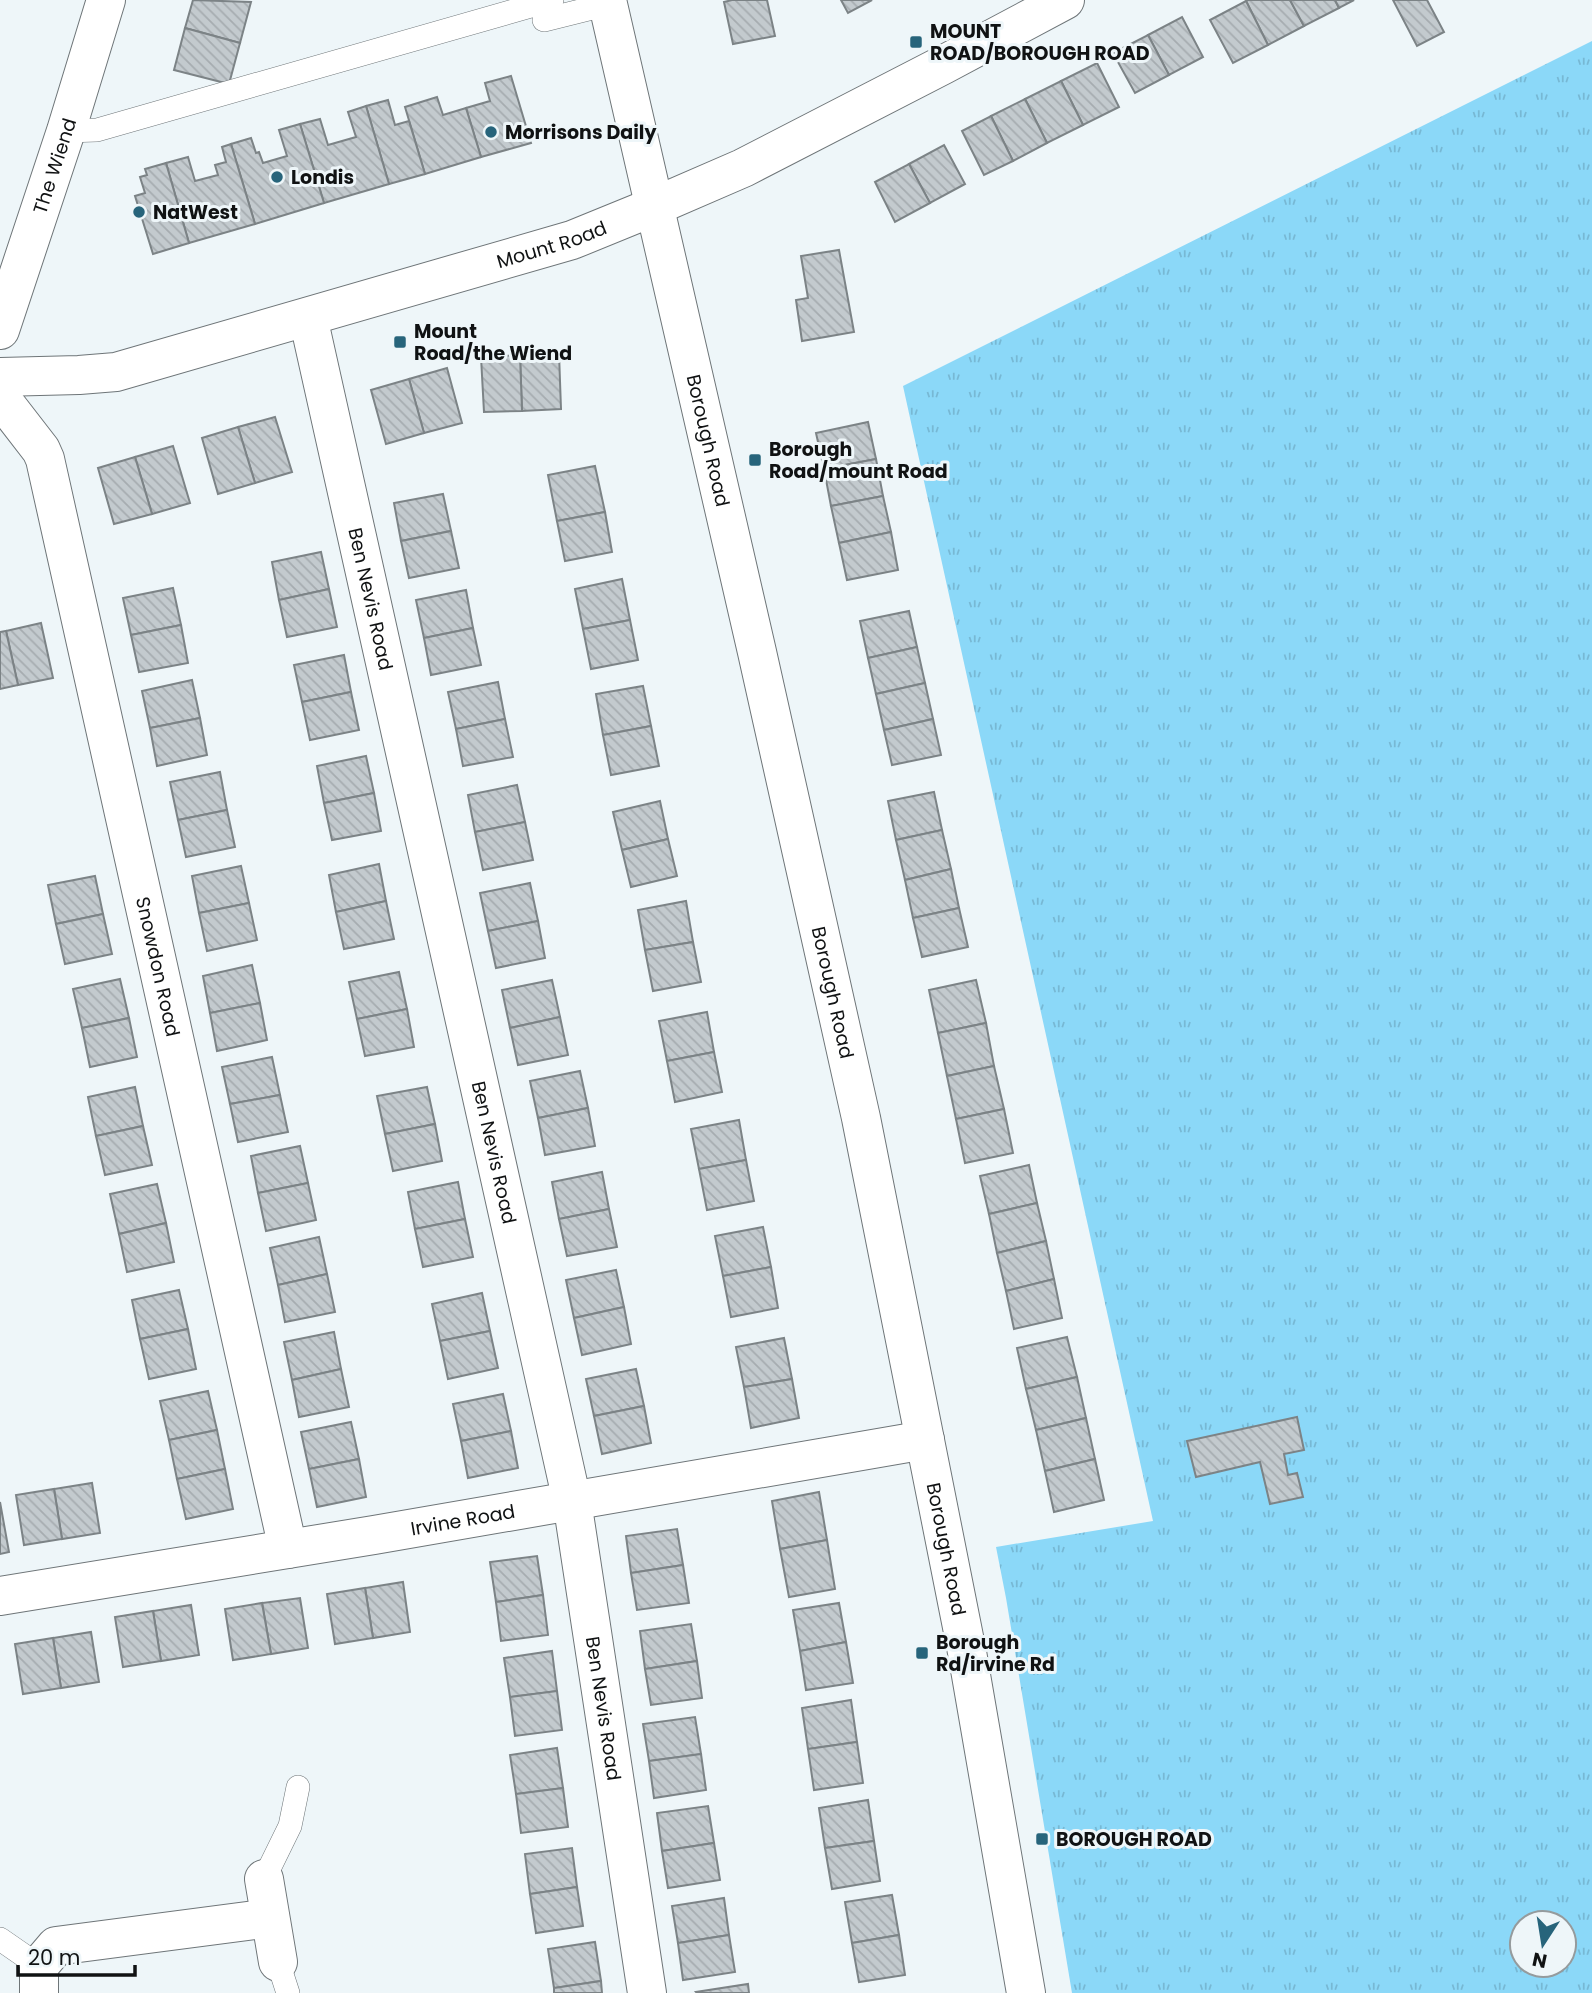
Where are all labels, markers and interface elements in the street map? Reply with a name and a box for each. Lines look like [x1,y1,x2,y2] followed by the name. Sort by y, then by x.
[930,18,1150,67] place label: MOUNT ROAD/BOROUGH ROAD
[908,34,924,50] marker: MOUNT ROAD/BOROUGH ROAD
[26,115,83,217] street label: The Wiend
[505,119,657,146] place label: Morrisons Daily
[483,124,499,140] marker: Morrisons Daily
[291,164,354,191] place label: Londis
[269,169,285,185] marker: Londis
[153,199,238,226] place label: NatWest
[131,204,147,220] marker: NatWest
[493,214,611,275] street label: Mount Road
[414,318,572,367] place label: Mount Road/the Wiend
[392,334,408,350] marker: Mount Road/the Wiend
[680,372,736,509] street label: Borough Road
[769,436,948,485] place label: Borough Road/mount Road
[747,452,763,468] marker: Borough Road/mount Road
[341,525,399,673] street label: Ben Nevis Road
[129,894,186,1039] street label: Snowdon Road
[805,924,860,1061] street label: Borough Road
[465,1079,523,1227] street label: Ben Nevis Road
[920,1480,972,1618] street label: Borough Road
[408,1498,517,1542] street label: Irvine Road
[936,1629,1055,1678] place label: Borough Rd/irvine Rd
[579,1635,627,1783] street label: Ben Nevis Road
[914,1645,930,1661] marker: Borough Rd/irvine Rd
[1056,1826,1212,1853] place label: BOROUGH ROAD
[1034,1831,1050,1847] marker: BOROUGH ROAD
[1508,1909,1578,1979] north arrow
[18,1934,135,1978] scale bar
[28,1943,81,1972] text: 20 m
[1530,1945,1549,1975] text: N

